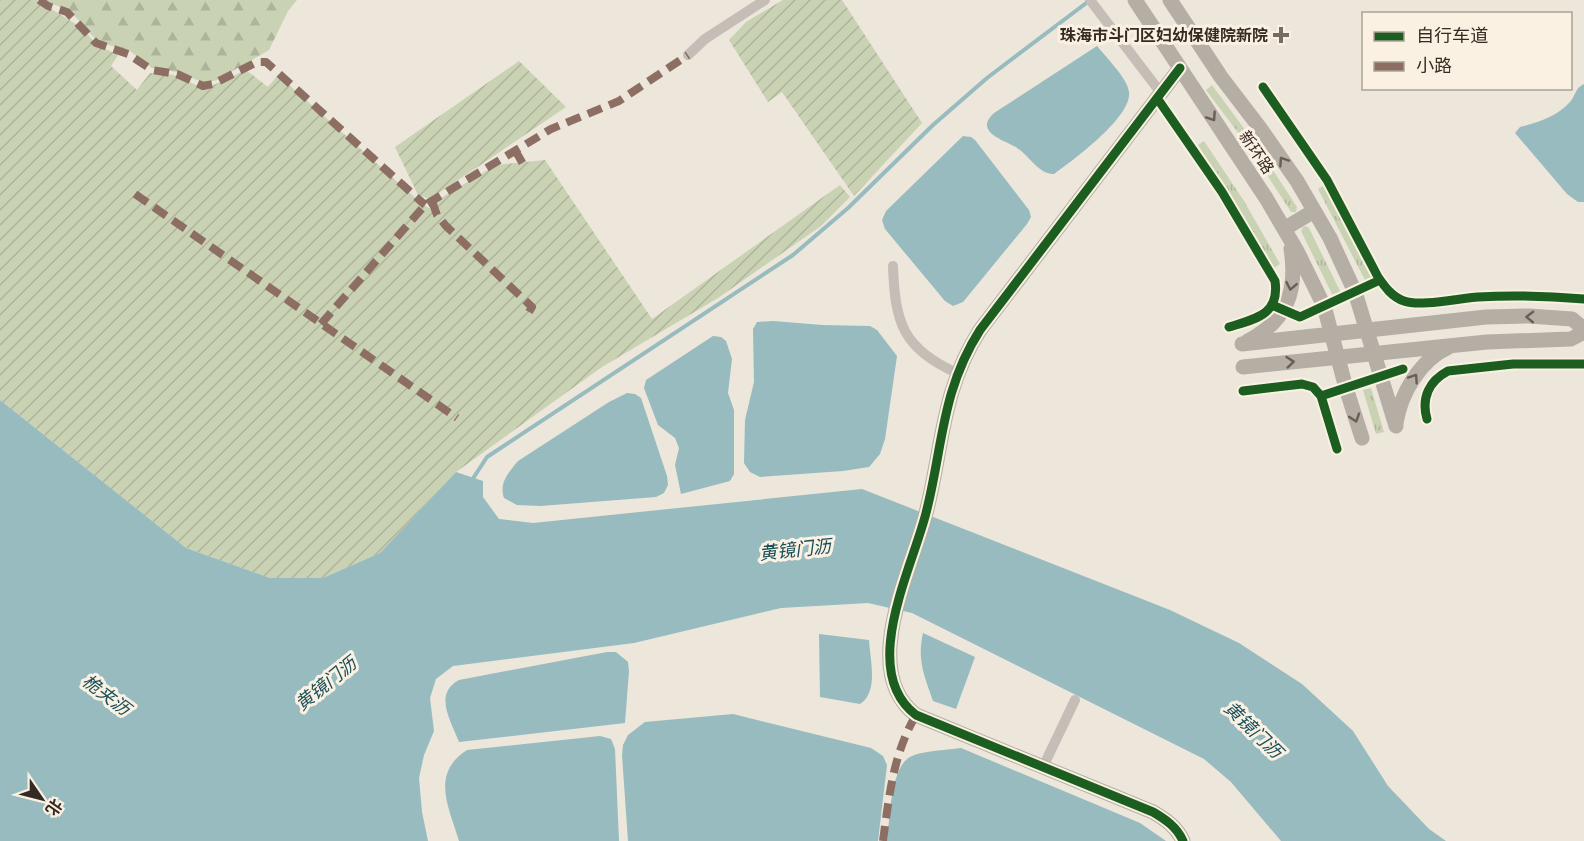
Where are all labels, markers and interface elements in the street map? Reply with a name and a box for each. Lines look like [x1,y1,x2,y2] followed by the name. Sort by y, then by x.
[1362,12,1572,90] legend
[1416,25,1488,45] text: 自行车道
[1060,26,1268,44] place label: 珠海市斗门区妇幼保健院新院
[1272,26,1290,44] marker: 珠海市斗门区妇幼保健院新院
[1416,55,1452,75] text: 小路
[1205,110,1216,121] one-way arrow
[1236,127,1278,177] street label: 新环路
[1279,157,1290,168] one-way arrow
[1285,281,1298,291] one-way arrow
[1525,311,1534,323] one-way arrow
[1286,356,1295,369] one-way arrow
[1407,374,1418,385] one-way arrow
[1348,412,1361,423] one-way arrow
[758,535,835,563] water label: 黄镜门沥
[291,651,362,714] water label: 黄镜门沥
[79,670,137,720] water label: 桅夹沥
[1221,697,1289,764] water label: 黄镜门沥
[12,769,72,829] north arrow
[42,796,66,819] text: 北

